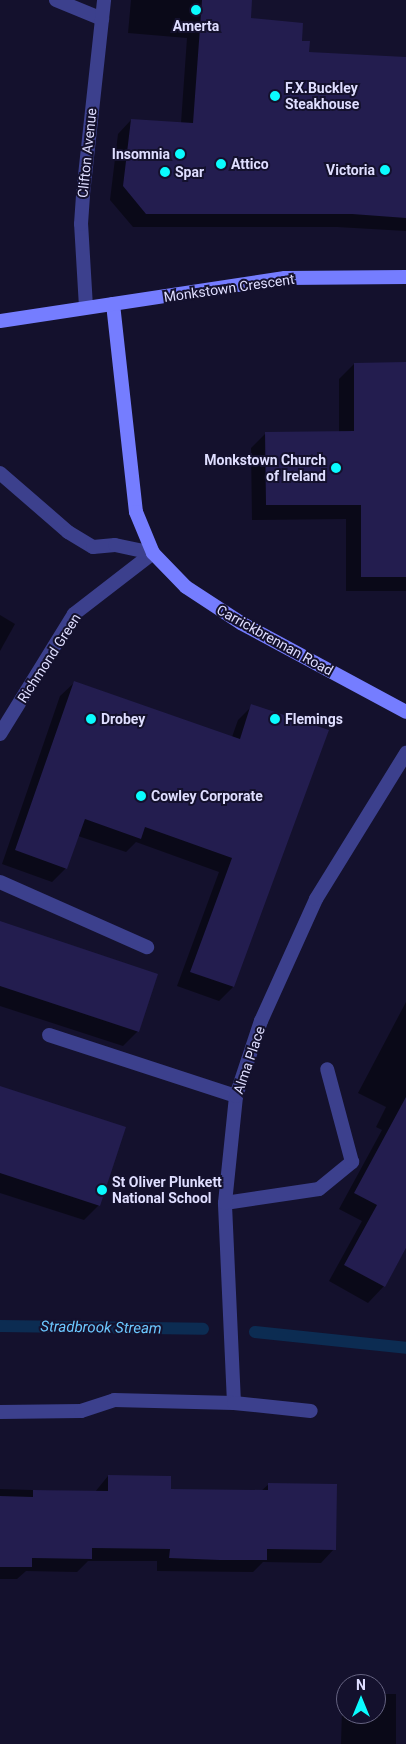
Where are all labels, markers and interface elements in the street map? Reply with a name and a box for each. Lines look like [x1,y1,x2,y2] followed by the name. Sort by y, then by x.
[190,4,202,16] marker: Amerta
[173,18,219,34] place label: Amerta
[285,80,359,112] place label: F.X.Buckley Steakhouse
[269,90,281,102] marker: F.X.Buckley Steakhouse
[74,107,100,199] street label: Clifton Avenue
[112,146,170,162] place label: Insomnia
[174,148,186,160] marker: Insomnia
[231,156,269,172] place label: Attico
[215,158,227,170] marker: Attico
[326,162,375,178] place label: Victoria
[175,164,204,180] place label: Spar
[379,164,391,176] marker: Victoria
[159,166,171,178] marker: Spar
[163,271,295,305] street label: Monkstown Crescent
[204,452,326,484] place label: Monkstown Church of Ireland
[330,462,342,474] marker: Monkstown Church of Ireland
[214,601,336,679] street label: Carrickbrennan Road
[14,610,84,706] street label: Richmond Green
[101,711,145,727] place label: Drobey
[285,711,343,727] place label: Flemings
[85,713,97,725] marker: Drobey
[269,713,281,725] marker: Flemings
[151,788,263,804] place label: Cowley Corporate
[135,790,147,802] marker: Cowley Corporate
[230,1024,268,1096] street label: Alma Place
[112,1174,222,1206] place label: St Oliver Plunkett National School
[96,1184,108,1196] marker: St Oliver Plunkett National School
[40,1318,162,1338] water label: Stradbrook Stream
[336,1674,386,1724] north arrow
[356,1677,366,1693] text: N

